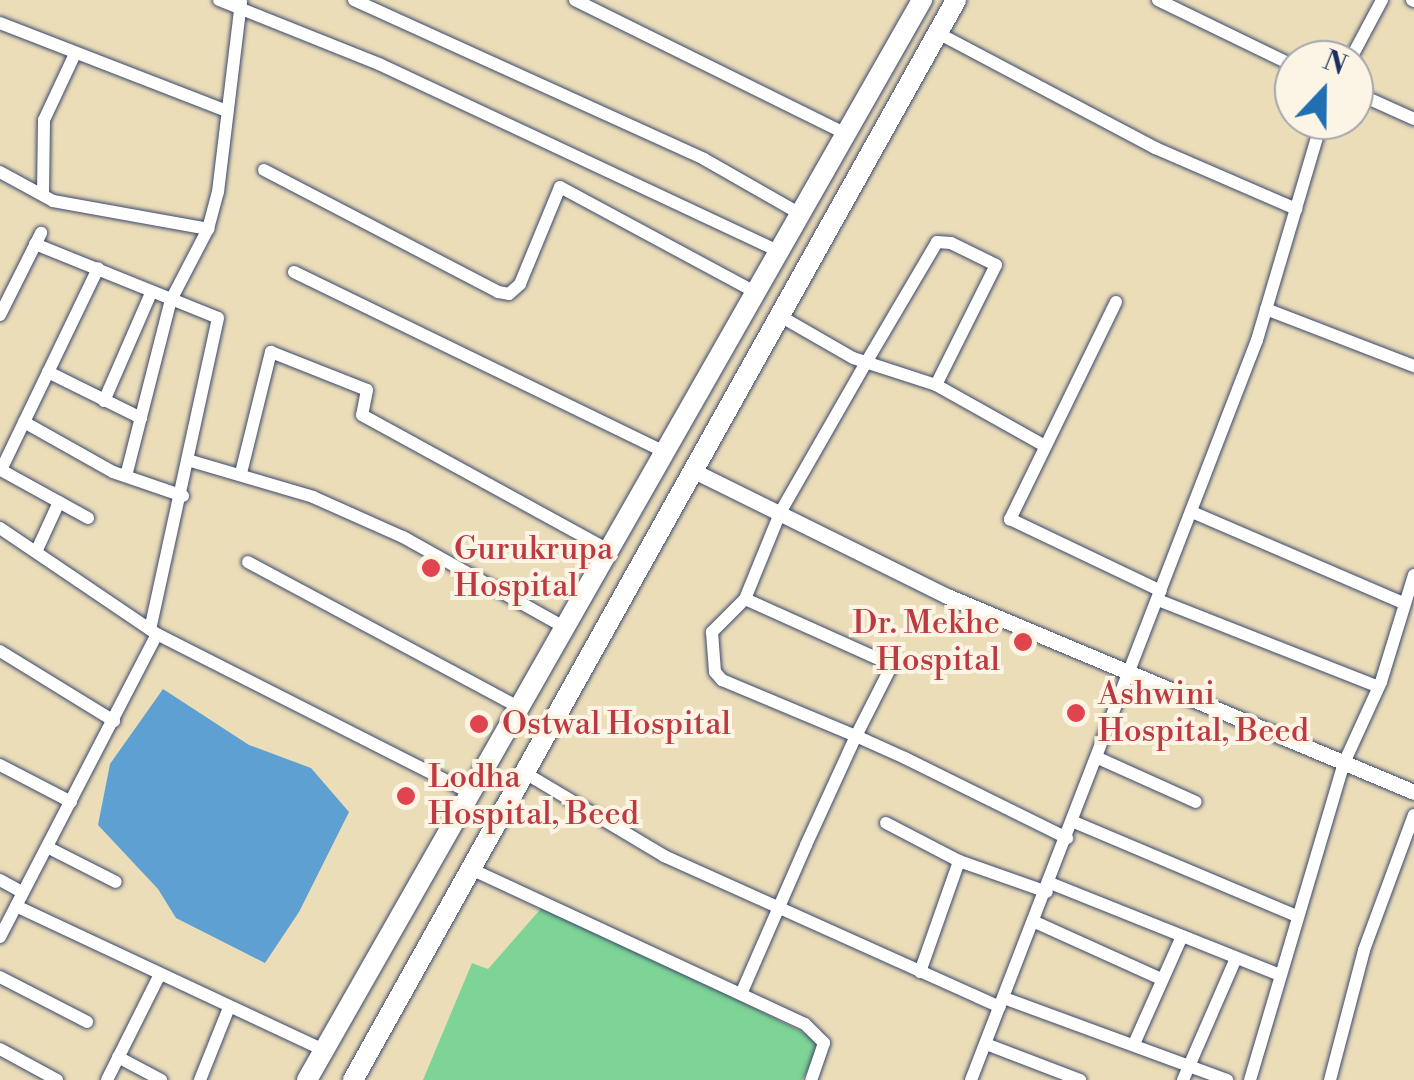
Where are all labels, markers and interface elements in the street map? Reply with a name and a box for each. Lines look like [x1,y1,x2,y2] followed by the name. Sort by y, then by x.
[1274,40,1374,140] north arrow
[1318,43,1352,84] text: N
[454,531,613,606] place label: Gurukrupa Hospital
[418,555,444,581] marker: Gurukrupa Hospital
[852,605,1000,680] place label: Dr. Mekhe Hospital
[1010,629,1036,655] marker: Dr. Mekhe Hospital
[1098,676,1309,751] place label: Ashwini Hospital, Beed
[1063,700,1089,726] marker: Ashwini Hospital, Beed
[502,705,731,743] place label: Ostwal Hospital
[466,711,492,737] marker: Ostwal Hospital
[428,759,639,834] place label: Lodha Hospital, Beed
[393,783,419,809] marker: Lodha Hospital, Beed

